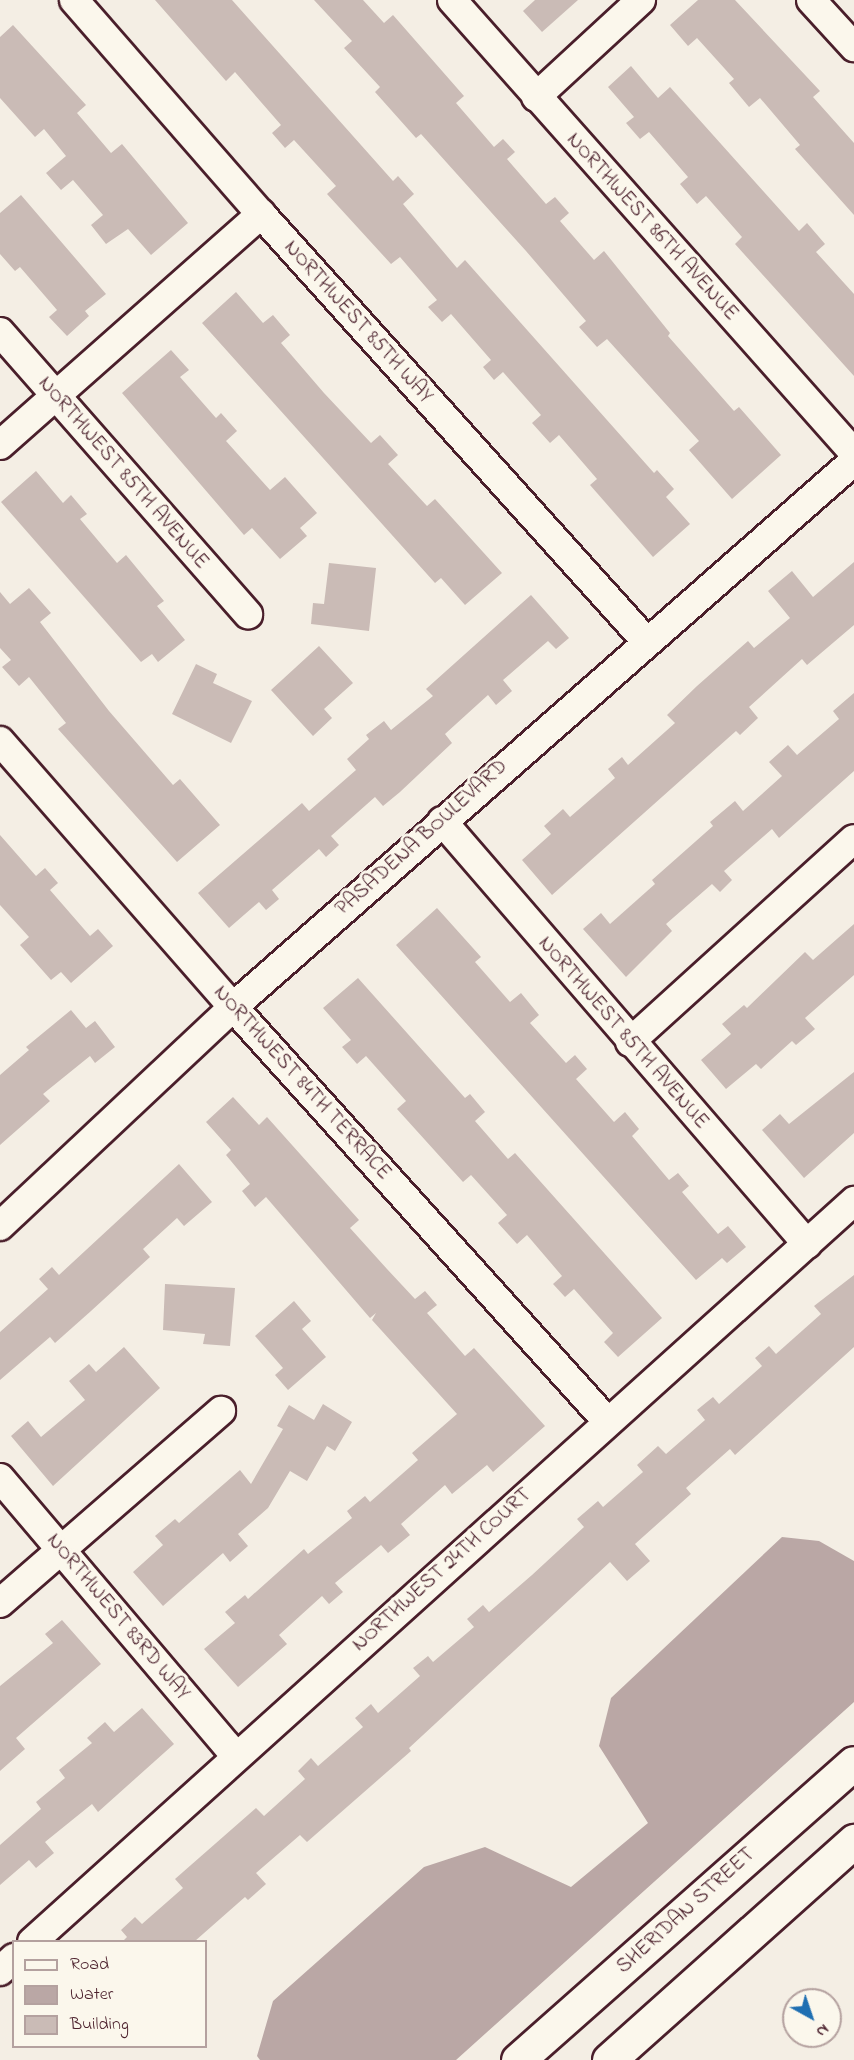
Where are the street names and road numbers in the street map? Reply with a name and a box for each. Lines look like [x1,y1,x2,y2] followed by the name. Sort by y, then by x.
[561,128,743,326] street label: NORTHWEST 86TH AVENUE
[278,235,438,409] street label: NORTHWEST 85TH WAY
[32,371,214,575] street label: NORTHWEST 85TH AVENUE
[331,754,513,922] street label: PASADENA BOULEVARD
[532,931,714,1135] street label: NORTHWEST 85TH AVENUE
[208,980,396,1186] street label: NORTHWEST 84TH TERRACE
[347,1483,537,1657] street label: NORTHWEST 24TH COURT
[41,1528,195,1706] street label: NORTHWEST 83RD WAY
[612,1842,760,1980] street label: SHERIDAN STREET

